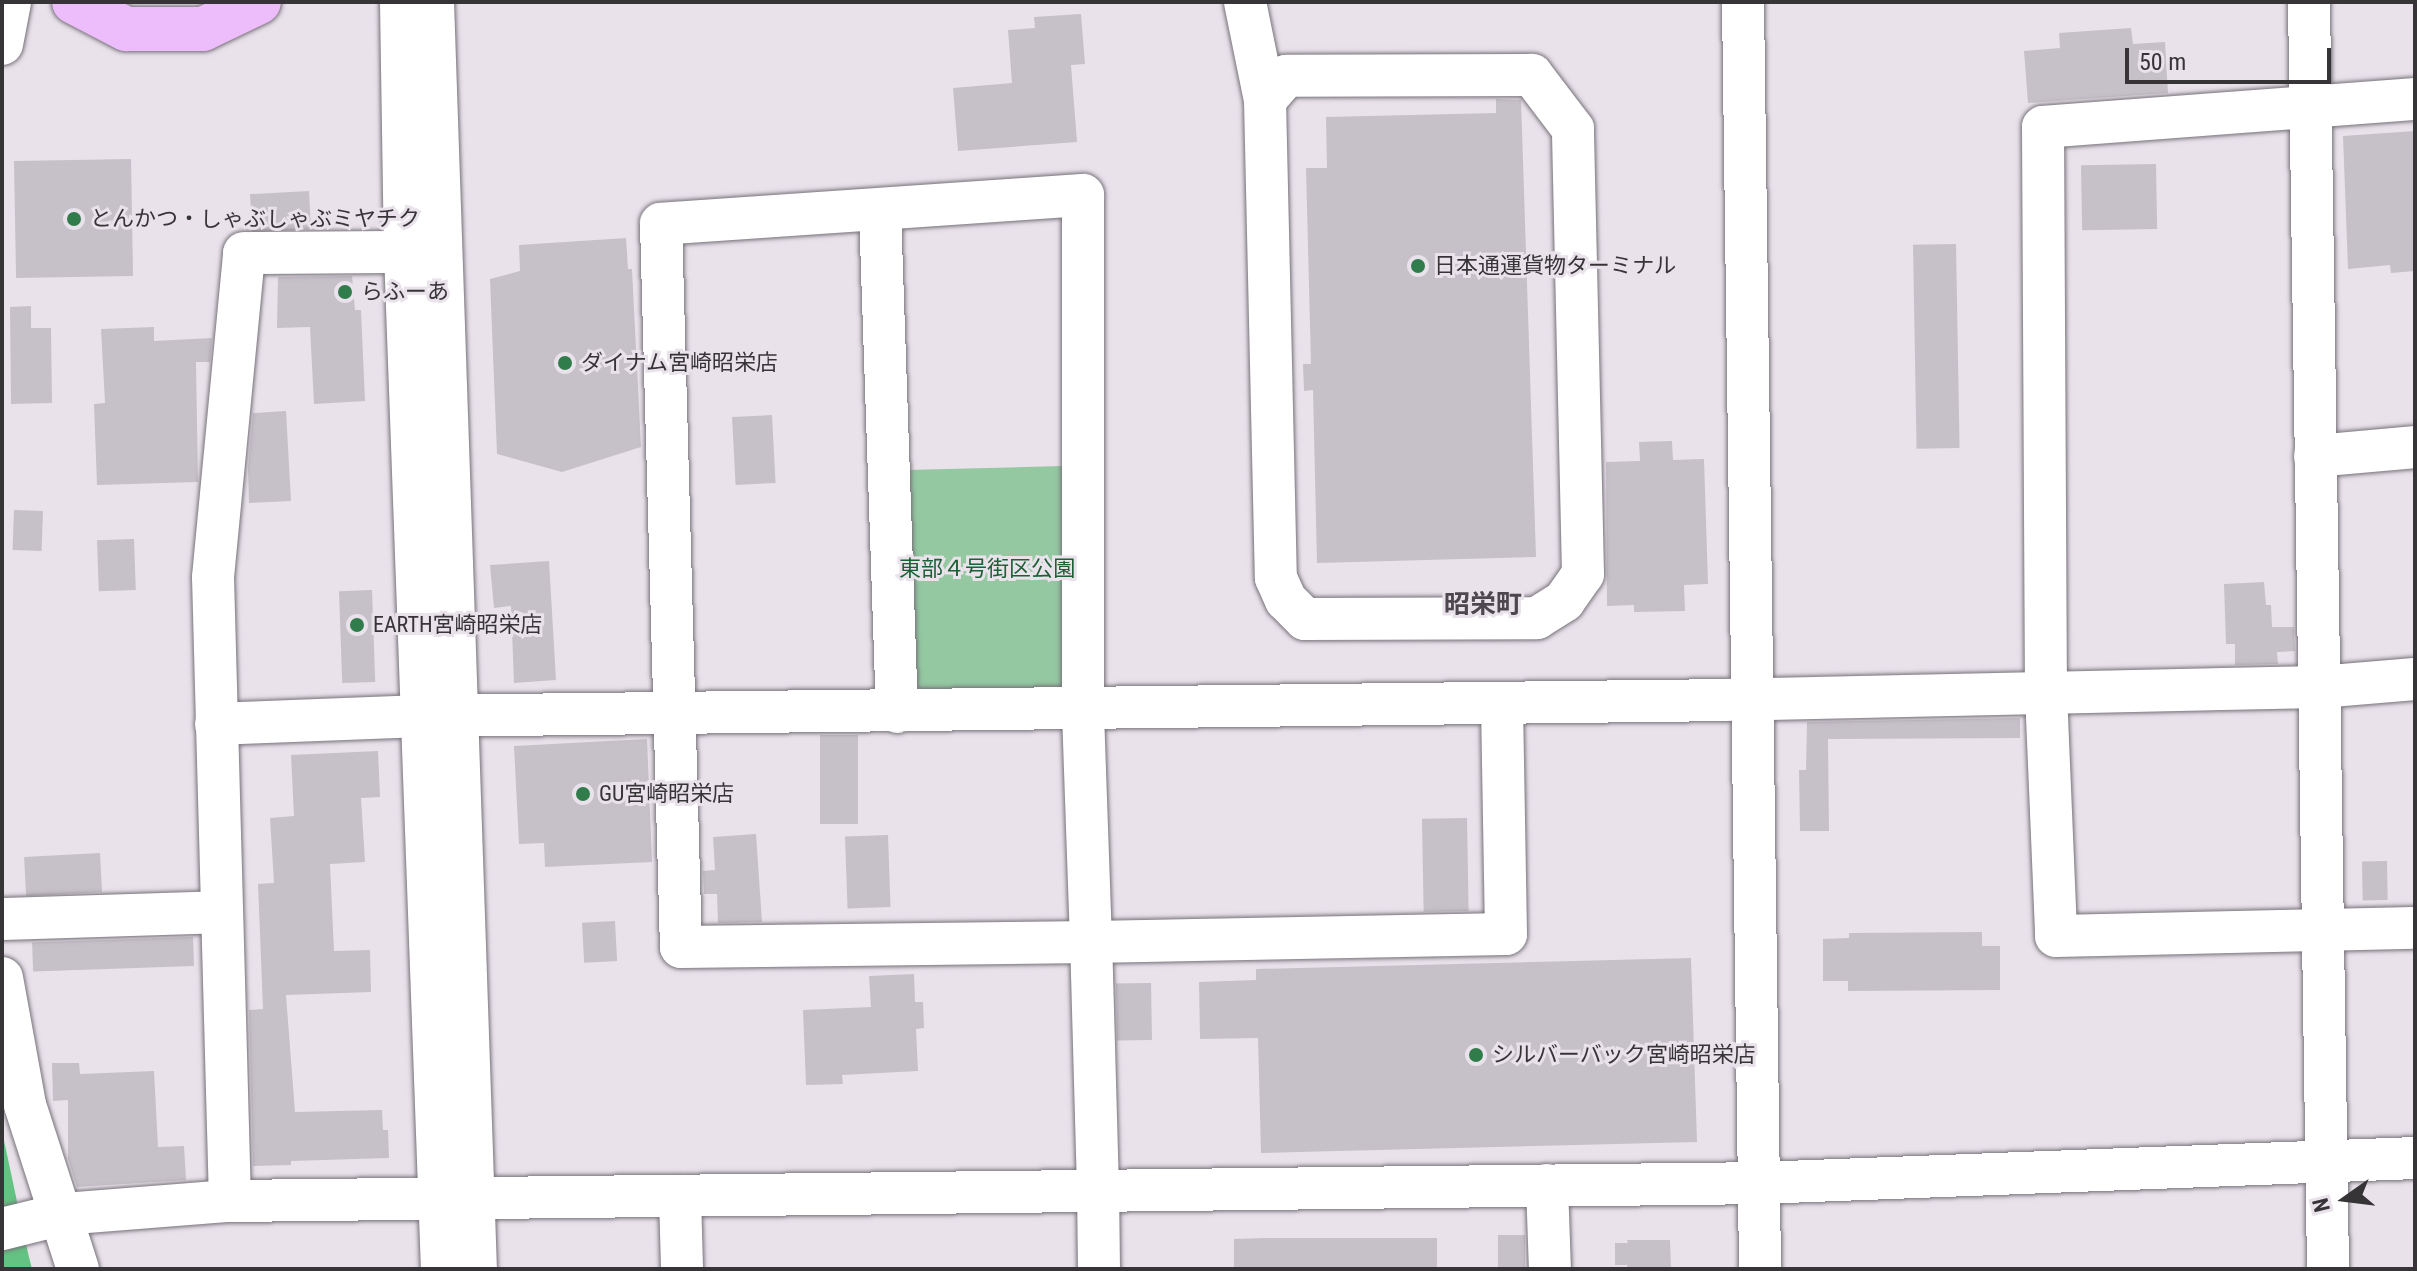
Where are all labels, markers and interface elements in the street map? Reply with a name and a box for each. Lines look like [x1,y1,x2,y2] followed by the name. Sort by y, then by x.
[2129,32,2335,82] scale bar
[2139,48,2186,76] text: 50 m
[90,206,420,232] place label: とんかつ・しゃぶしゃぶミヤチク
[65,210,83,228] marker: とんかつ・しゃぶしゃぶミヤチク
[1434,253,1676,279] place label: 日本通運貨物ターミナル
[1409,257,1427,275] marker: 日本通運貨物ターミナル
[361,279,449,305] place label: らふーあ
[336,283,354,301] marker: らふーあ
[581,350,779,376] place label: ダイナム宮崎昭栄店
[556,354,574,372] marker: ダイナム宮崎昭栄店
[899,556,1075,582] park label: 東部４号街区公園
[1444,589,1522,621] district label: 昭栄町
[373,612,543,638] place label: EARTH宮崎昭栄店
[348,616,366,634] marker: EARTH宮崎昭栄店
[599,781,734,807] place label: GU宮崎昭栄店
[574,785,592,803] marker: GU宮崎昭栄店
[1492,1042,1756,1068] place label: シルバーバック宮崎昭栄店
[1467,1046,1485,1064] marker: シルバーバック宮崎昭栄店
[2305,1159,2385,1239] north arrow
[2307,1195,2335,1215] text: N

